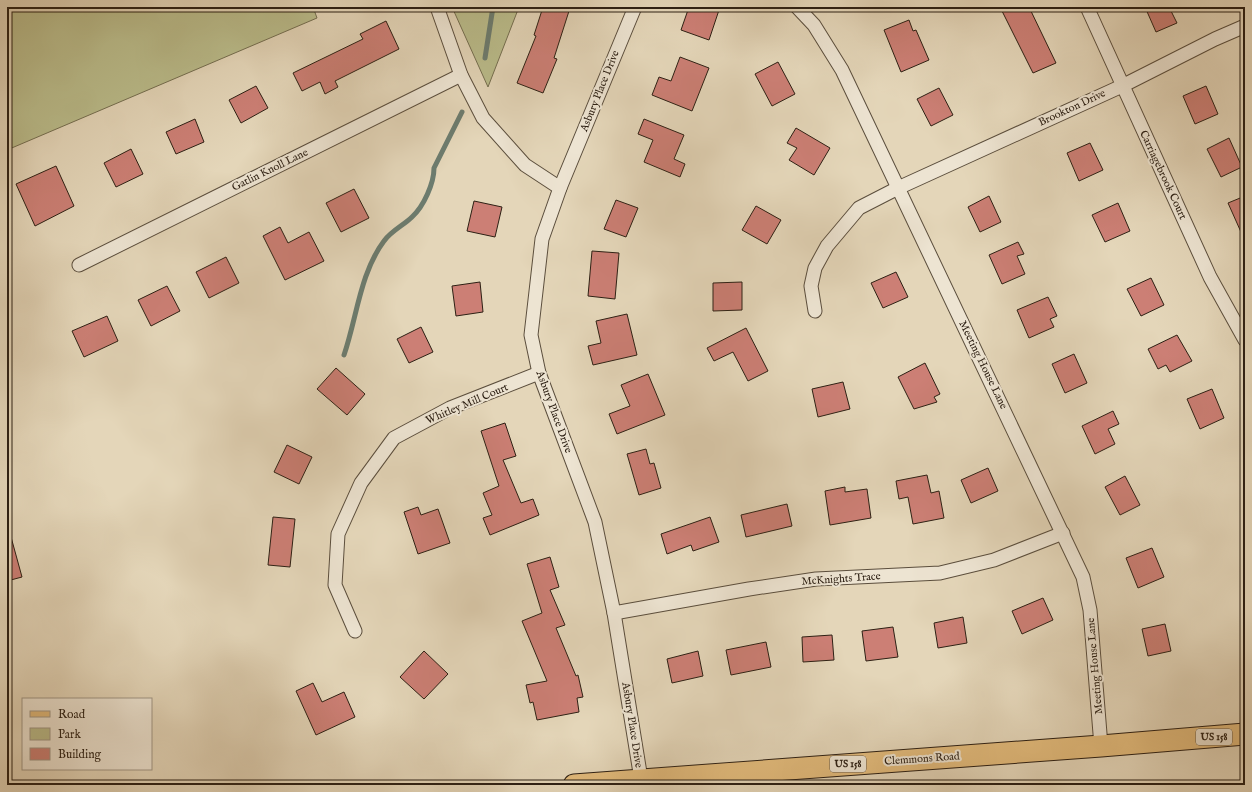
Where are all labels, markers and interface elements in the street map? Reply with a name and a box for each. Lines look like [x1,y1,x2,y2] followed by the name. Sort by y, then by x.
[577,48,623,135] street label: Asbury Place Drive
[1036,86,1108,130] street label: Brookton Drive
[1136,128,1190,222] street label: Carriagebrook Court
[230,145,310,195] street label: Gatlin Knoll Lane
[955,318,1011,412] street label: Meeting House Lane
[532,368,575,455] street label: Asbury Place Drive
[424,380,511,428] street label: Whitley Mill Court
[801,569,881,589] street label: McKnights Trace
[1084,617,1106,715] street label: Meeting House Lane
[618,680,646,769] street label: Asbury Place Drive
[22,698,152,770] legend
[58,707,86,722] text: Road
[58,727,81,742] text: Park
[1196,729,1232,745] road number: US 158
[58,747,102,762] text: Building
[884,749,960,769] street label: Clemmons Road
[830,756,866,772] road number: US 158

